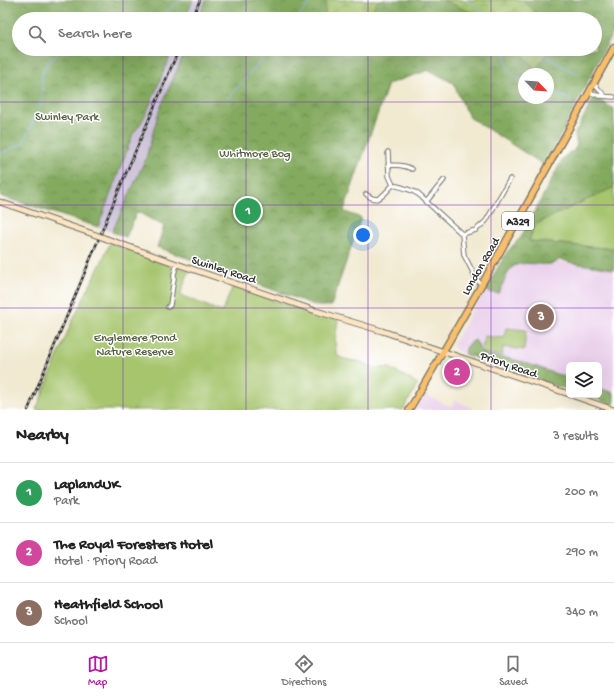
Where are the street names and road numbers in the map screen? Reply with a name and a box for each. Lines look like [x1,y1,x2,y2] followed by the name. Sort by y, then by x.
[502,212,534,230] road number: A329
[460,235,504,298] street label: London Road
[189,254,258,288] street label: Swinley Road
[477,349,539,382] street label: Priory Road

